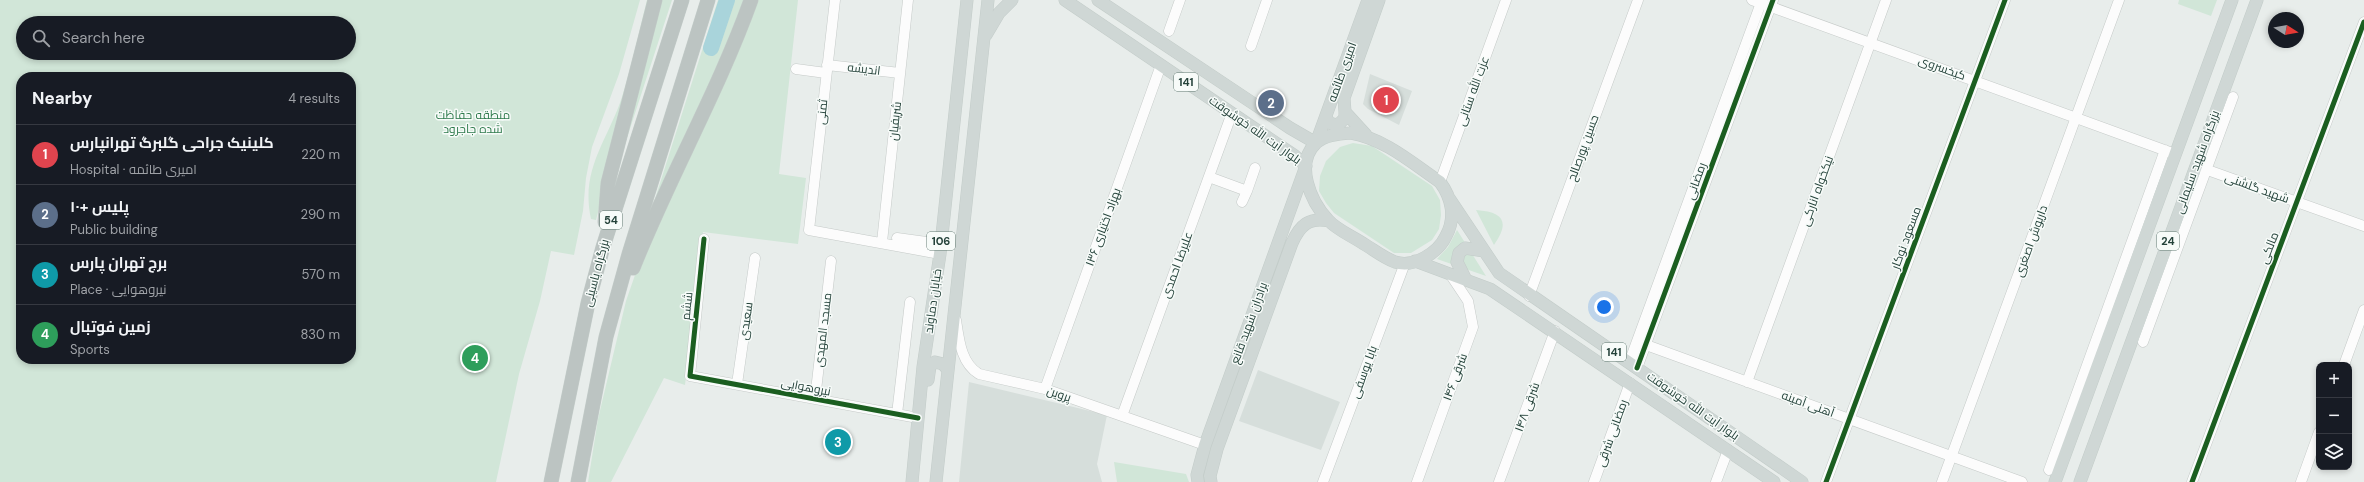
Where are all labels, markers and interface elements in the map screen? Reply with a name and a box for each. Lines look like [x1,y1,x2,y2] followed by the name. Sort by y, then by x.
[2268,12,2304,48] north arrow
[16,16,356,60] search box
[30,27,52,49] icon: search
[62,28,145,48] text: Search here
[1324,40,1360,104] street label: امیری طائمه
[1916,52,1968,84] street label: کیخسروی
[1453,54,1493,128] street label: عزت الله ستانی
[846,59,882,79] street label: اندیشه
[1174,73,1198,91] road number: 141
[1373,85,1399,115] pin: 1
[32,87,92,109] text: Nearby
[1258,88,1284,118] pin: 2
[288,90,340,107] text: 4 results
[1206,92,1304,168] street label: بلوار آیت الله خوشوقت
[813,98,831,125] street label: ثمنی
[885,101,905,141] street label: شریفیان
[436,107,510,137] park label: منطقه حفاظت شده جاجرود
[2171,108,2223,216] street label: بزرگراه شهید سلیمانی
[1564,113,1603,184] street label: حسین پورصالح
[70,133,274,153] text: کلینیک جراحی گلبرگ تهرانپارس
[43,146,47,163] text: 1
[301,146,340,163] text: 220 m
[1797,154,1837,228] street label: نیکخواه انارکی
[1682,160,1710,202] street label: رمضانی
[70,161,197,178] text: Hospital · امیری طائمه
[2223,169,2291,207] street label: شهید گلشنی
[1081,186,1125,268] street label: بهزاد اختیاری ۱۳۶
[70,197,129,217] text: پلیس +١٠
[2011,203,2051,279] street label: داریوش اصغری
[1887,204,1925,273] street label: مسعود نوکار
[41,206,49,223] text: 2
[301,206,340,223] text: 290 m
[600,211,622,229] road number: 54
[70,221,158,238] text: Public building
[1158,230,1196,300] street label: علیرضا احمدی
[2256,230,2282,266] street label: مالکی
[927,232,955,250] road number: 106
[2157,232,2179,250] road number: 24
[579,237,613,309] street label: بزرگراه یاسینی
[70,253,167,273] text: برج تهران پارس
[41,266,49,283] text: 3
[302,266,340,283] text: 570 m
[921,268,945,334] street label: خیابان دماوند
[1227,280,1271,366] street label: برادران شهید قانع
[70,281,166,298] text: Place · نیروهوایی
[678,291,696,321] street label: ششم
[811,292,835,368] street label: مسجد المهدی
[1594,297,1614,317] your location
[735,301,757,341] street label: سعیدی
[70,317,150,337] text: زمین فوتبال
[41,326,49,343] text: 4
[300,326,340,343] text: 830 m
[70,341,110,358] text: Sports
[462,343,488,373] pin: 4
[1347,343,1381,401] street label: بابا یوسفی
[1602,343,1626,361] road number: 141
[1439,351,1471,403] street label: ۱۴۶ شرقی
[2316,362,2352,470] map controls
[2316,362,2352,398] button: +
[1644,368,1742,444] street label: بلوار آیت الله خوشوقت
[780,374,832,400] street label: نیروهوایی
[1511,380,1543,434] street label: ۱۴۸ شرقی
[1044,382,1074,407] street label: پروین
[1779,387,1837,421] street label: آهنی آمینه
[1592,397,1632,469] street label: رمضانی شرقی
[2316,398,2352,434] button: −
[825,427,851,457] pin: 3
[2316,434,2352,470] button: layers

